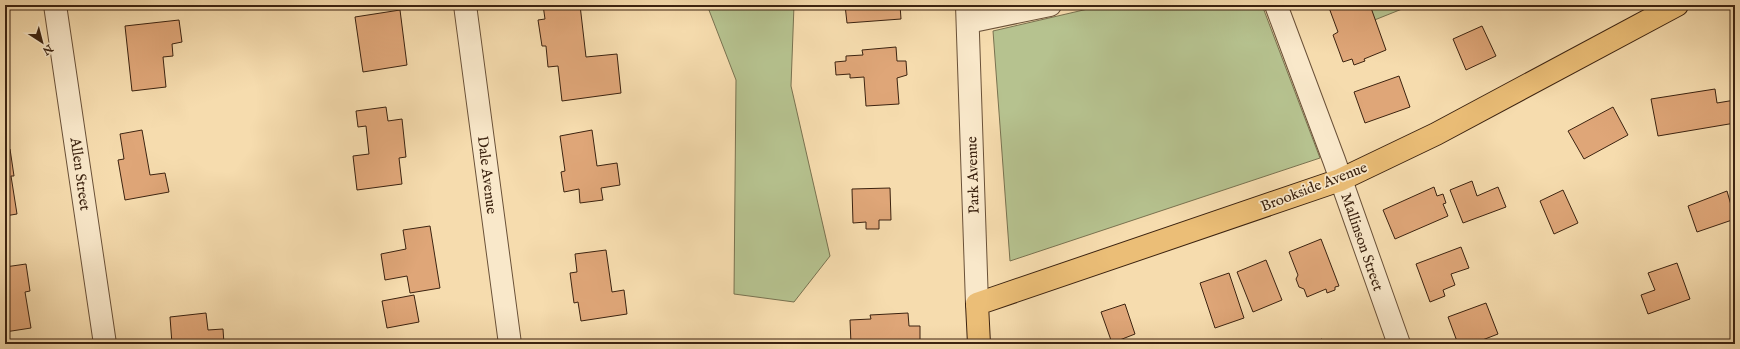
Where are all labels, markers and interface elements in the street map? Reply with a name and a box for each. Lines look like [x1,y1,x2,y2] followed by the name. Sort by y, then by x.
[22,22,62,62] north arrow
[39,40,56,58] text: N
[65,135,95,212] street label: Allen Street
[473,135,501,215] street label: Dale Avenue
[962,136,984,214] street label: Park Avenue
[1258,158,1370,216] street label: Brookside Avenue
[1336,190,1388,294] street label: Mallinson Street

